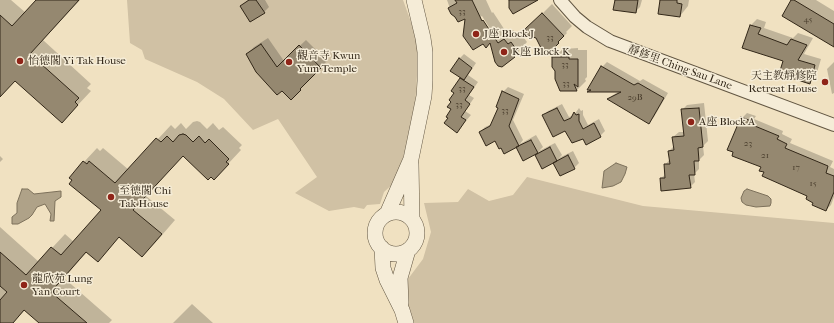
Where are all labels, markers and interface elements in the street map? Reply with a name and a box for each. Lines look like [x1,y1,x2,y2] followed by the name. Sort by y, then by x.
[458,7,466,17] house number: 33
[804,15,812,25] house number: 45
[484,27,534,41] place label: J座 Block J
[471,29,481,39] marker: J座 Block J
[546,33,554,43] house number: 33
[626,43,734,93] street label: 靜修里 Ching Sau Lane
[512,45,570,59] place label: K座 Block K
[499,47,509,57] marker: K座 Block K
[297,49,360,75] place label: 觀音寺 Kwun Yum Temple
[28,54,126,68] place label: 怡德閣 Yi Tak House
[15,56,25,66] marker: 怡德閣 Yi Tak House
[284,57,294,67] marker: 觀音寺 Kwun Yum Temple
[561,60,569,70] house number: 33
[749,69,817,95] place label: 天主教靜修院 Retreat House
[820,77,830,87] marker: 天主教靜修院 Retreat House
[562,79,570,89] house number: 33
[458,84,466,94] house number: 33
[627,93,643,103] house number: 29B
[455,100,463,110] house number: 33
[501,106,509,116] house number: 33
[699,115,755,129] place label: A座 Block A
[686,117,696,127] marker: A座 Block A
[744,139,752,149] house number: 23
[761,151,769,161] house number: 21
[792,163,800,173] house number: 17
[809,179,817,189] house number: 15
[119,184,171,210] place label: 至德閣 Chi Tak House
[106,192,116,202] marker: 至德閣 Chi Tak House
[32,272,92,298] place label: 龍欣苑 Lung Yan Court
[19,280,29,290] marker: 龍欣苑 Lung Yan Court

